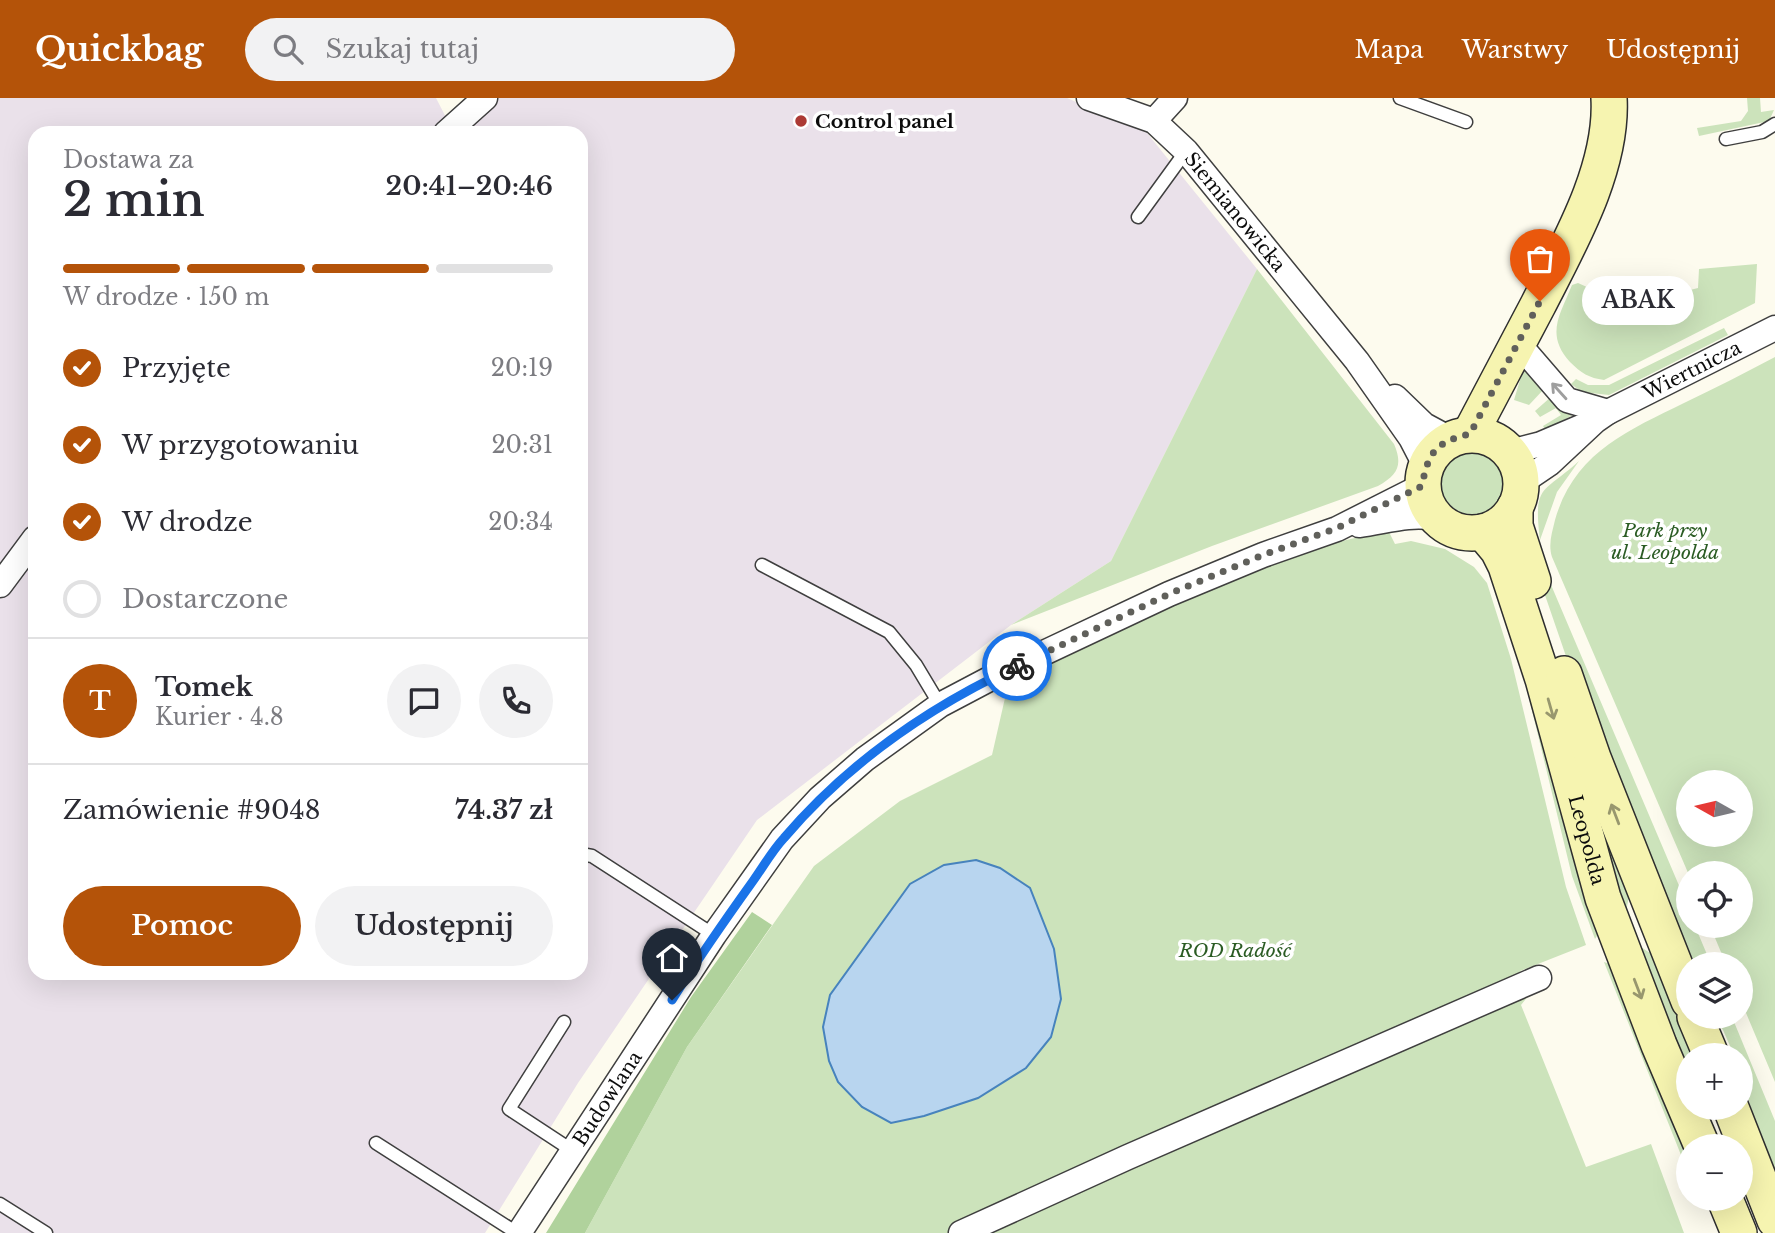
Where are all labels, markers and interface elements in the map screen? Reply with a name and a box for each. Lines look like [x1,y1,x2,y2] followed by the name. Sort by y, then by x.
[245,18,735,81] search box
[35,29,203,70] text: Quickbag
[269,30,307,68] icon: search
[325,33,479,65] text: Szukaj tutaj
[1355,35,1424,64] text: Mapa
[1462,35,1568,64] text: Warstwy
[1606,35,1740,64] text: Udostępnij
[815,110,954,133] place label: Control panel
[793,113,809,129] marker: Control panel
[63,146,194,174] text: Dostawa za
[1180,148,1291,277] street label: Siemianowicka
[386,170,553,202] text: 20:41–20:46
[63,171,205,228] text: 2 min
[1510,229,1570,301] pin
[1521,240,1559,278] icon: bag
[1582,276,1694,326] callout: ABAK
[63,283,269,311] text: W drodze · 150 m
[1601,286,1675,314] text: ABAK
[1638,336,1745,405] street label: Wiertnicza
[63,349,101,387] icon: check
[122,352,231,384] text: Przyjęte
[491,354,553,382] text: 20:19
[1550,383,1567,400] one-way arrow
[63,426,101,464] icon: check
[122,429,359,461] text: W przygotowaniu
[491,431,553,459] text: 20:31
[63,503,101,541] icon: check
[122,506,253,538] text: W drodze
[488,508,553,536] text: 20:34
[1611,519,1719,564] park label: Park przy ul. Leopolda
[122,583,288,615] text: Dostarczone
[982,631,1052,701] courier
[998,647,1036,685] icon: bike
[387,664,461,738] button: chat
[479,664,553,738] button: phone
[155,671,253,703] text: Tomek
[89,685,111,717] text: T
[1545,697,1558,720] one-way arrow
[155,703,284,731] text: Kurier · 4.8
[1676,770,1754,847] north arrow
[1676,770,1753,1211] map controls
[1563,793,1610,888] street label: Leopolda
[63,794,320,826] text: Zamówienie #9048
[455,794,553,826] text: 74.37 zł
[1607,804,1620,826] one-way arrow
[1676,861,1753,938] button: locate
[63,886,301,966] button: Pomoc
[315,886,553,966] button: Udostępnij
[642,928,702,1000] pin
[653,939,691,977] icon: home
[1178,939,1293,962] park label: ROD Radość
[1676,952,1753,1029] button: layers
[1632,978,1645,1000] one-way arrow
[1676,1043,1753,1120] button: +
[568,1046,647,1150] street label: Budowlana
[1676,1134,1753,1211] button: −

